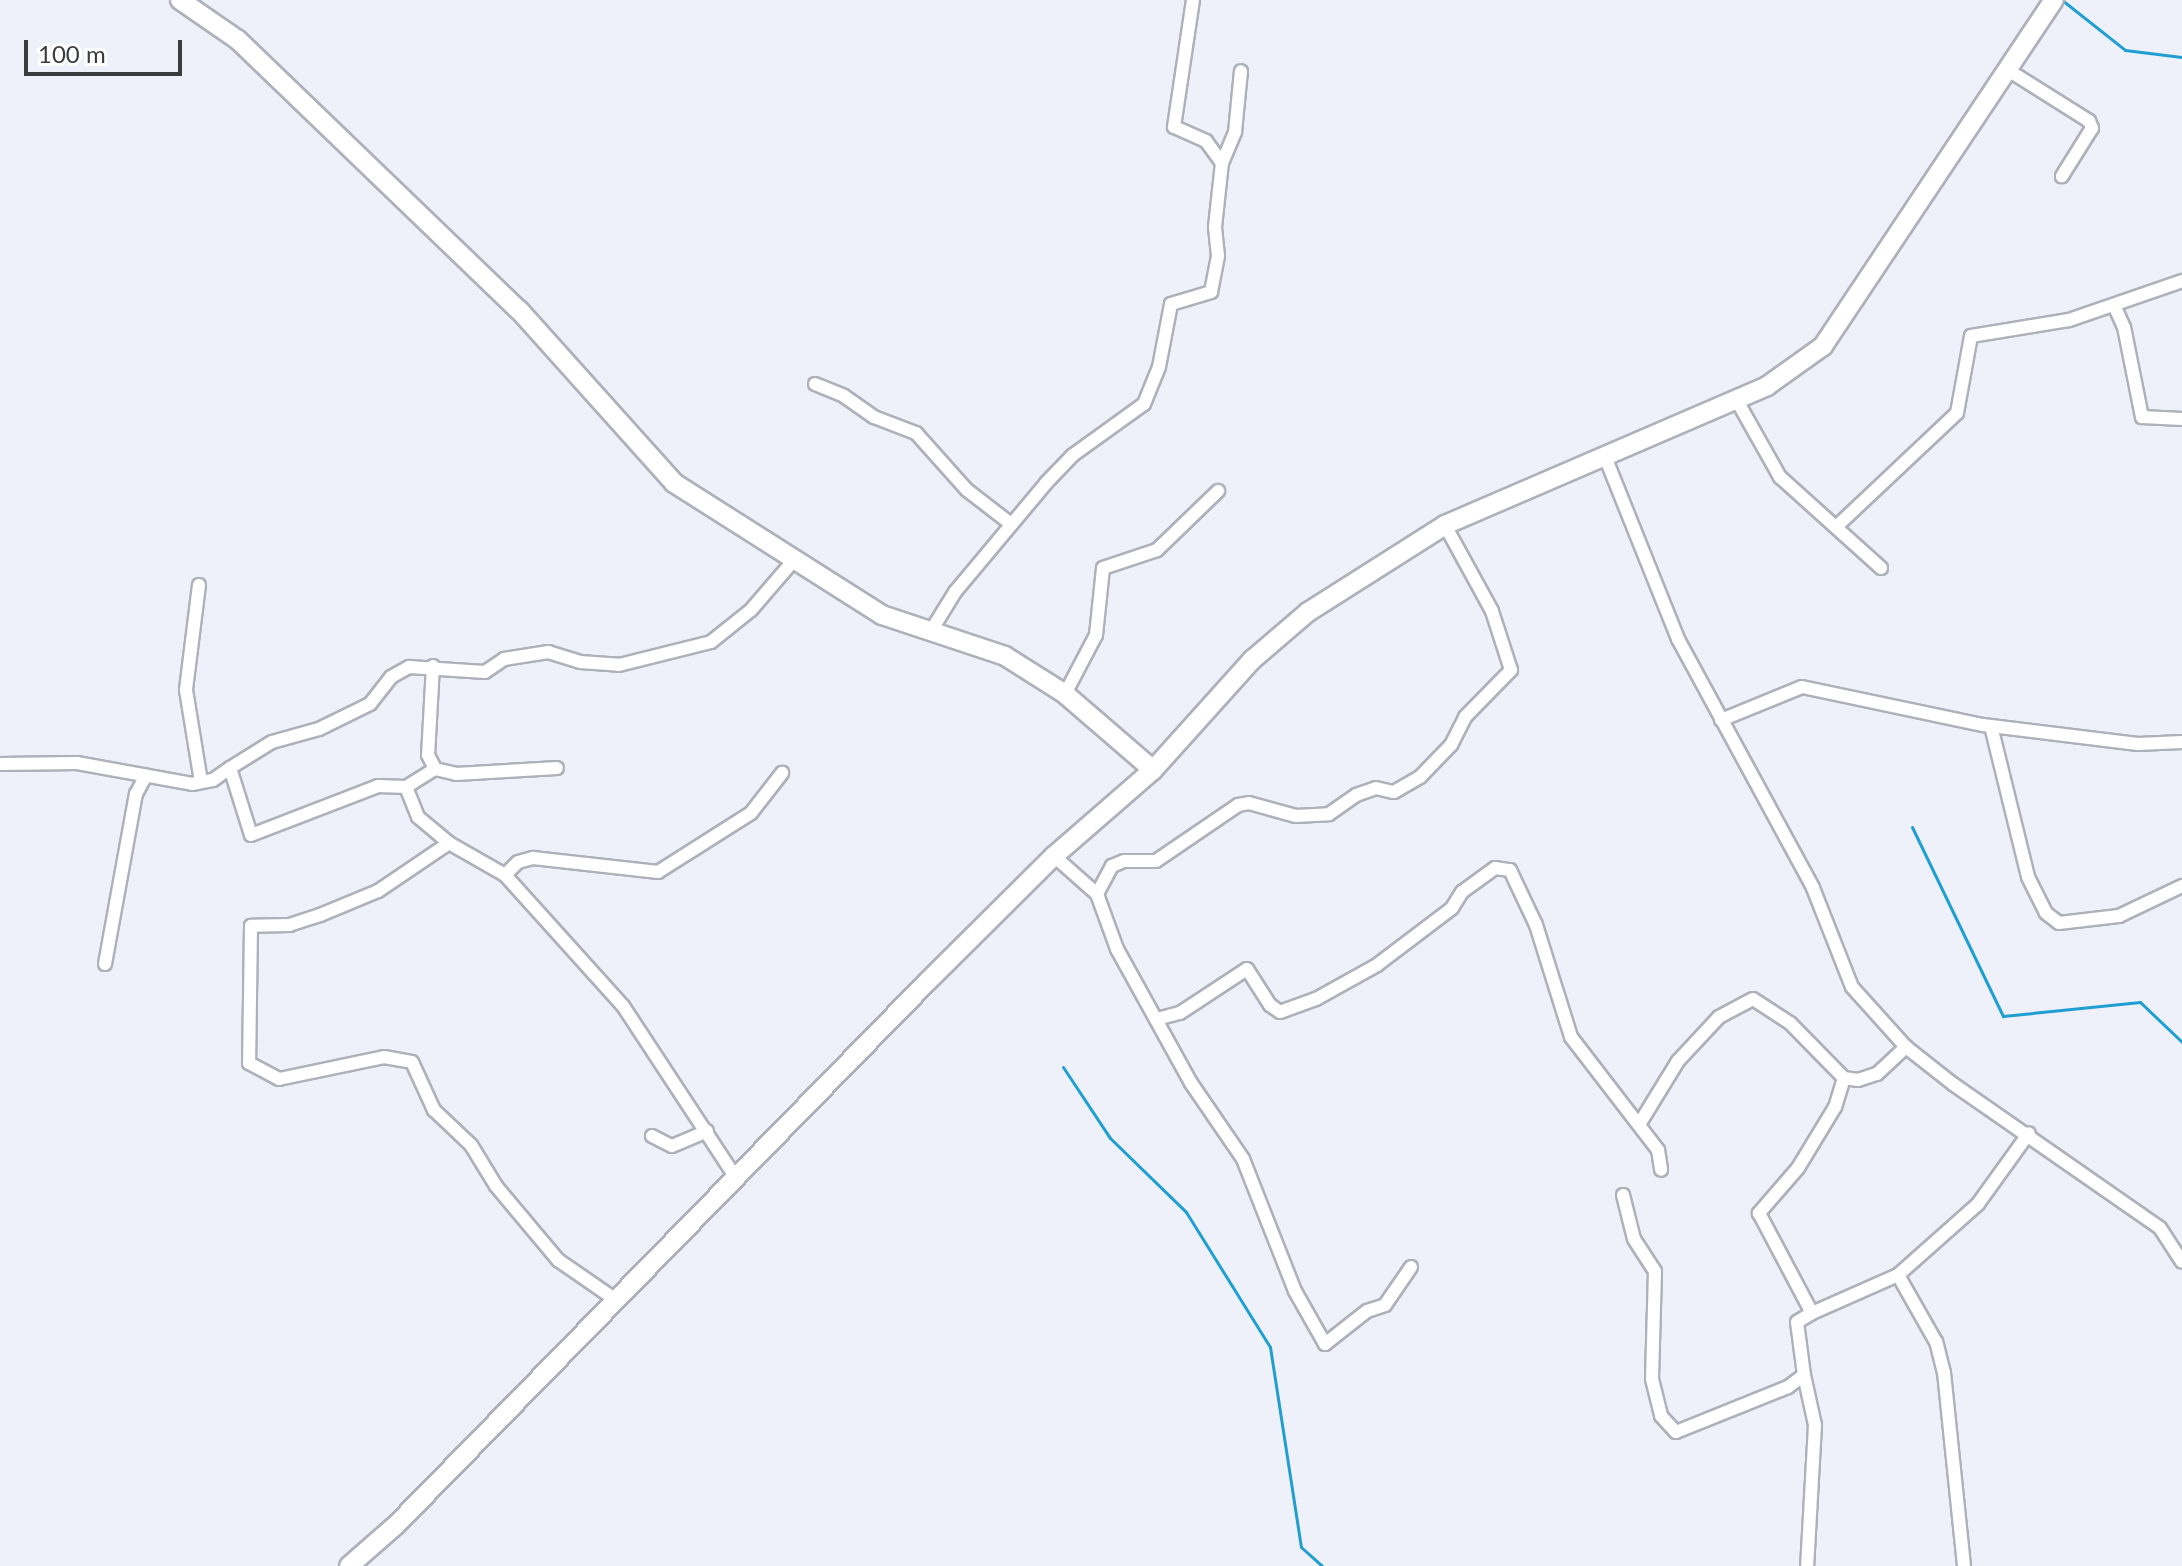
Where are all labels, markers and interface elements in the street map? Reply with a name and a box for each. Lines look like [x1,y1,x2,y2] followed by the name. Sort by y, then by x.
[28,24,186,74] scale bar
[38,39,106,68] text: 100 m

